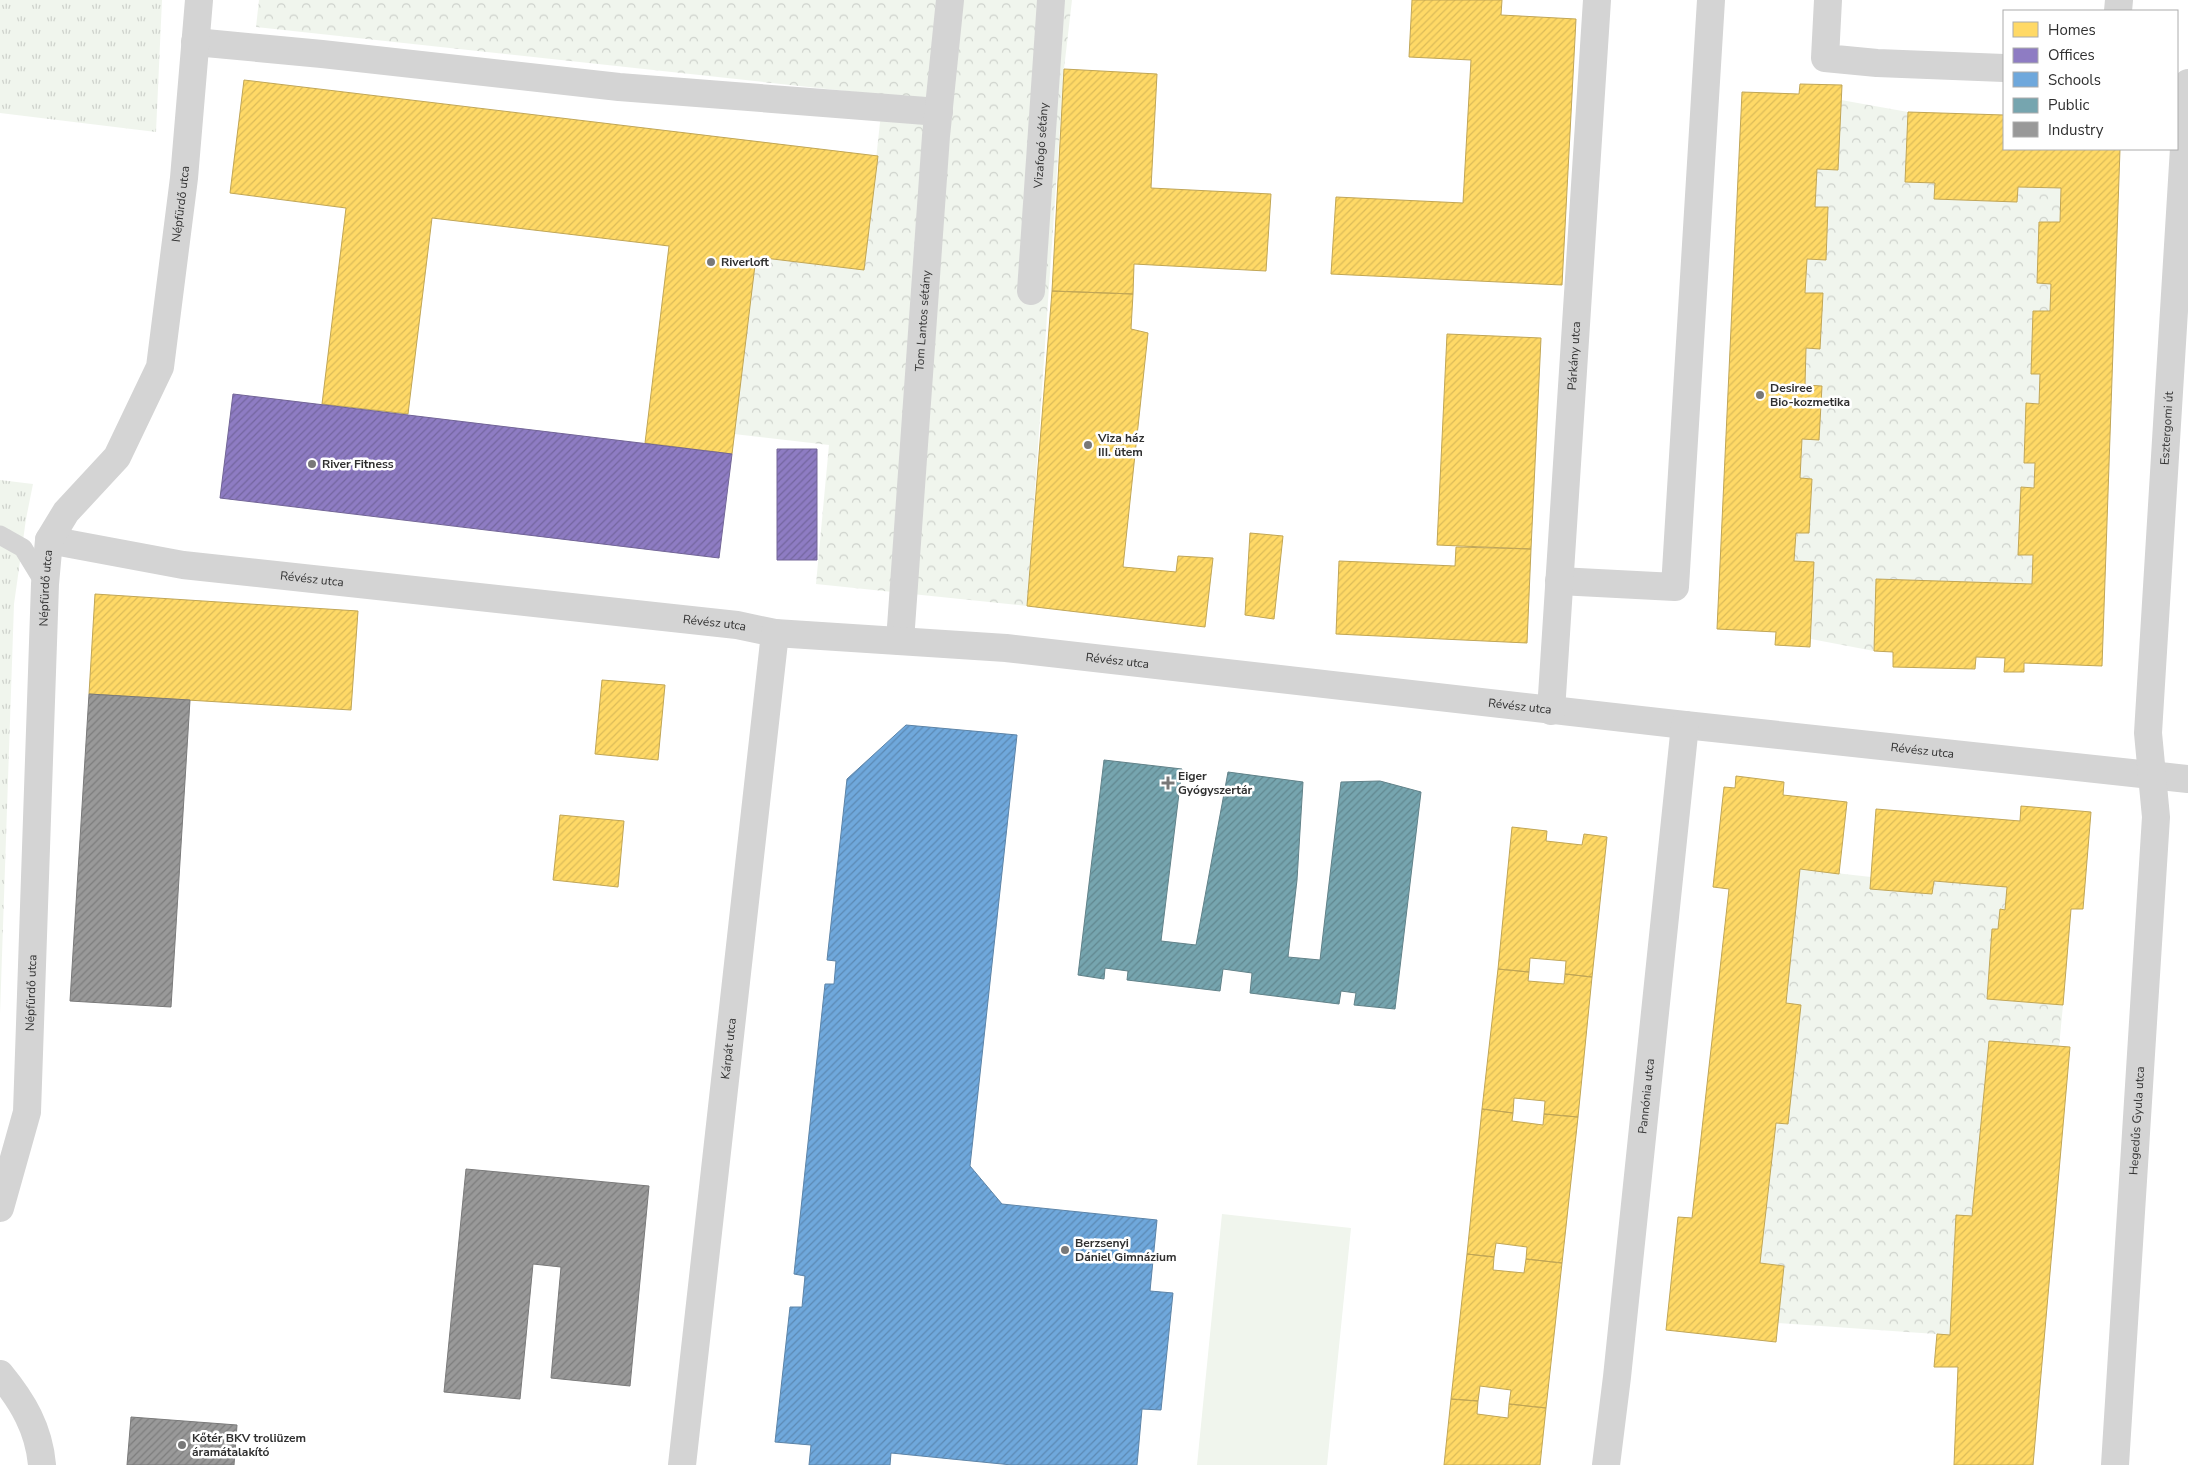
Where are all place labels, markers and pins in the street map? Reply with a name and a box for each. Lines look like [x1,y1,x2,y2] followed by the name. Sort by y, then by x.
[721,254,769,270] place label: Riverloft
[705,256,717,268] marker: Riverloft
[1770,380,1850,410] place label: Desiree Bio-kozmetika
[1754,389,1766,401] marker: Desiree Bio-kozmetika
[1097,430,1145,460] place label: Viza ház III. ütem
[1082,439,1094,451] marker: Viza ház III. ütem
[322,456,394,472] place label: River Fitness
[306,458,318,470] marker: River Fitness
[1178,768,1252,798] place label: Eiger Gyógyszertár
[1162,777,1174,789] marker: Eiger Gyógyszertár
[1075,1235,1177,1265] place label: Berzsenyi Dániel Gimnázium
[1059,1244,1071,1256] marker: Berzsenyi Dániel Gimnázium
[192,1430,306,1460] place label: Kőtér BKV troliüzem áramátalakító
[176,1439,188,1451] marker: Kőtér BKV troliüzem áramátalakító

